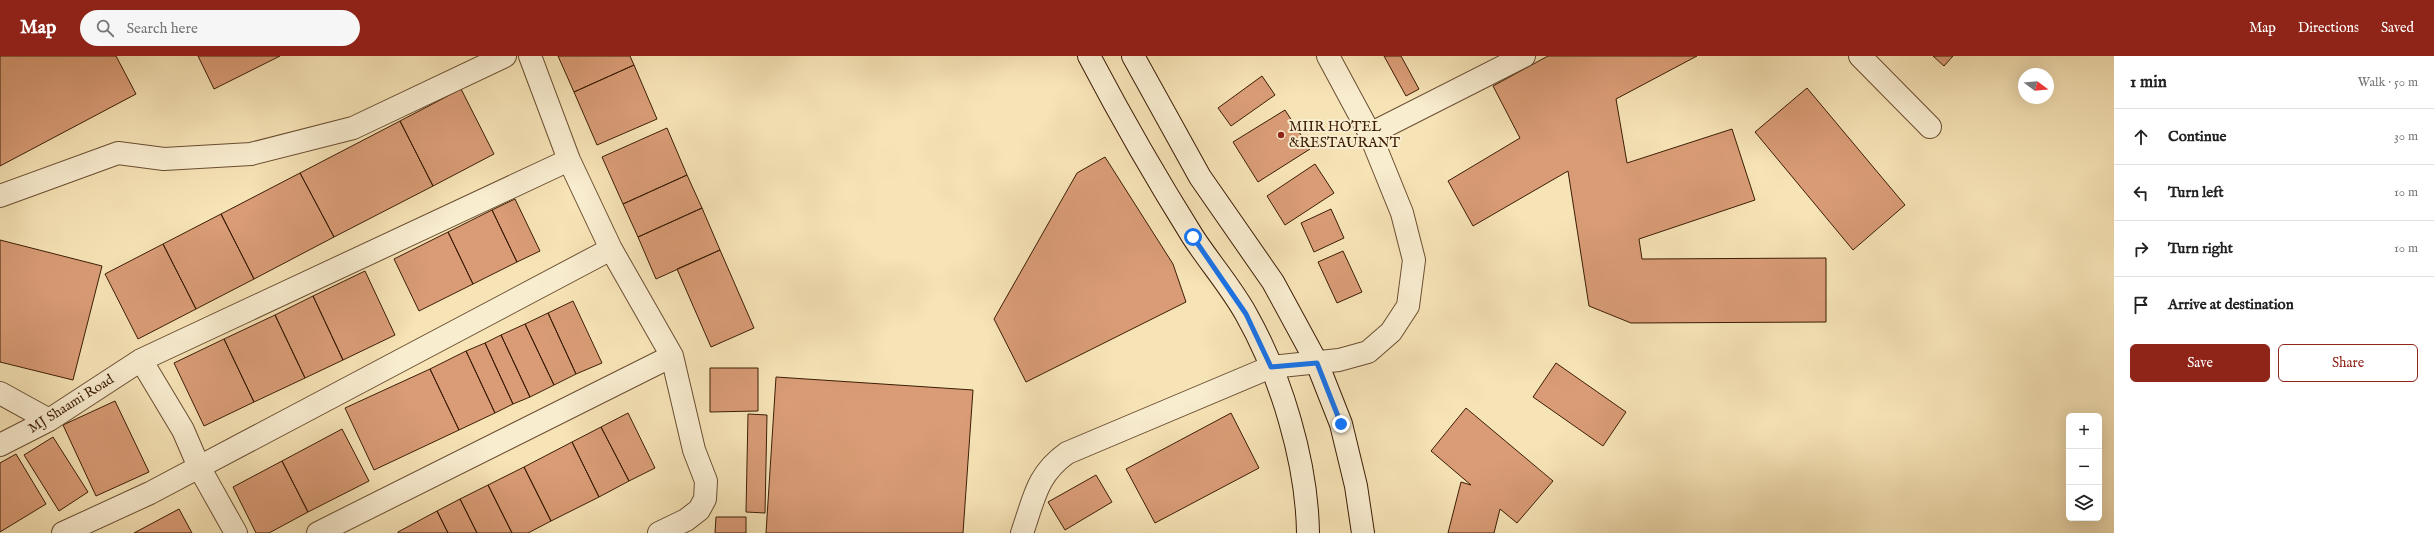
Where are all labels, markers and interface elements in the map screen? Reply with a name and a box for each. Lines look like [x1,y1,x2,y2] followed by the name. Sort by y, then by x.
[80,10,360,46] search box
[20,16,56,40] text: Map
[94,17,116,39] icon: search
[126,19,198,38] text: Search here
[2249,19,2276,37] text: Map
[2298,19,2359,37] text: Directions
[2381,19,2414,37] text: Saved
[2018,68,2054,104] north arrow
[2130,72,2167,93] text: 1 min
[2358,74,2418,91] text: Walk · 50 m
[1289,118,1401,152] place label: MIIR HOTEL &RESTAURANT
[2130,126,2152,148] icon: ahead
[2168,127,2226,146] text: Continue
[2394,128,2418,145] text: 30 m
[1276,130,1286,140] marker: MIIR HOTEL &RESTAURANT
[2130,182,2152,204] icon: left
[2168,183,2224,202] text: Turn left
[2394,184,2418,201] text: 10 m
[1184,228,1202,246] route start
[2130,238,2152,260] icon: right
[2168,239,2233,258] text: Turn right
[2394,240,2418,257] text: 10 m
[2130,294,2152,316] icon: arrive
[2168,295,2294,314] text: Arrive at destination
[2130,344,2270,382] button: Save
[2278,344,2418,382] button: Share
[25,370,118,438] street label: MJ Shaami Road
[2066,413,2102,521] map controls
[2066,413,2102,449] button: +
[1332,415,1350,433] route end
[2066,449,2102,485] button: −
[2066,485,2102,521] button: layers

